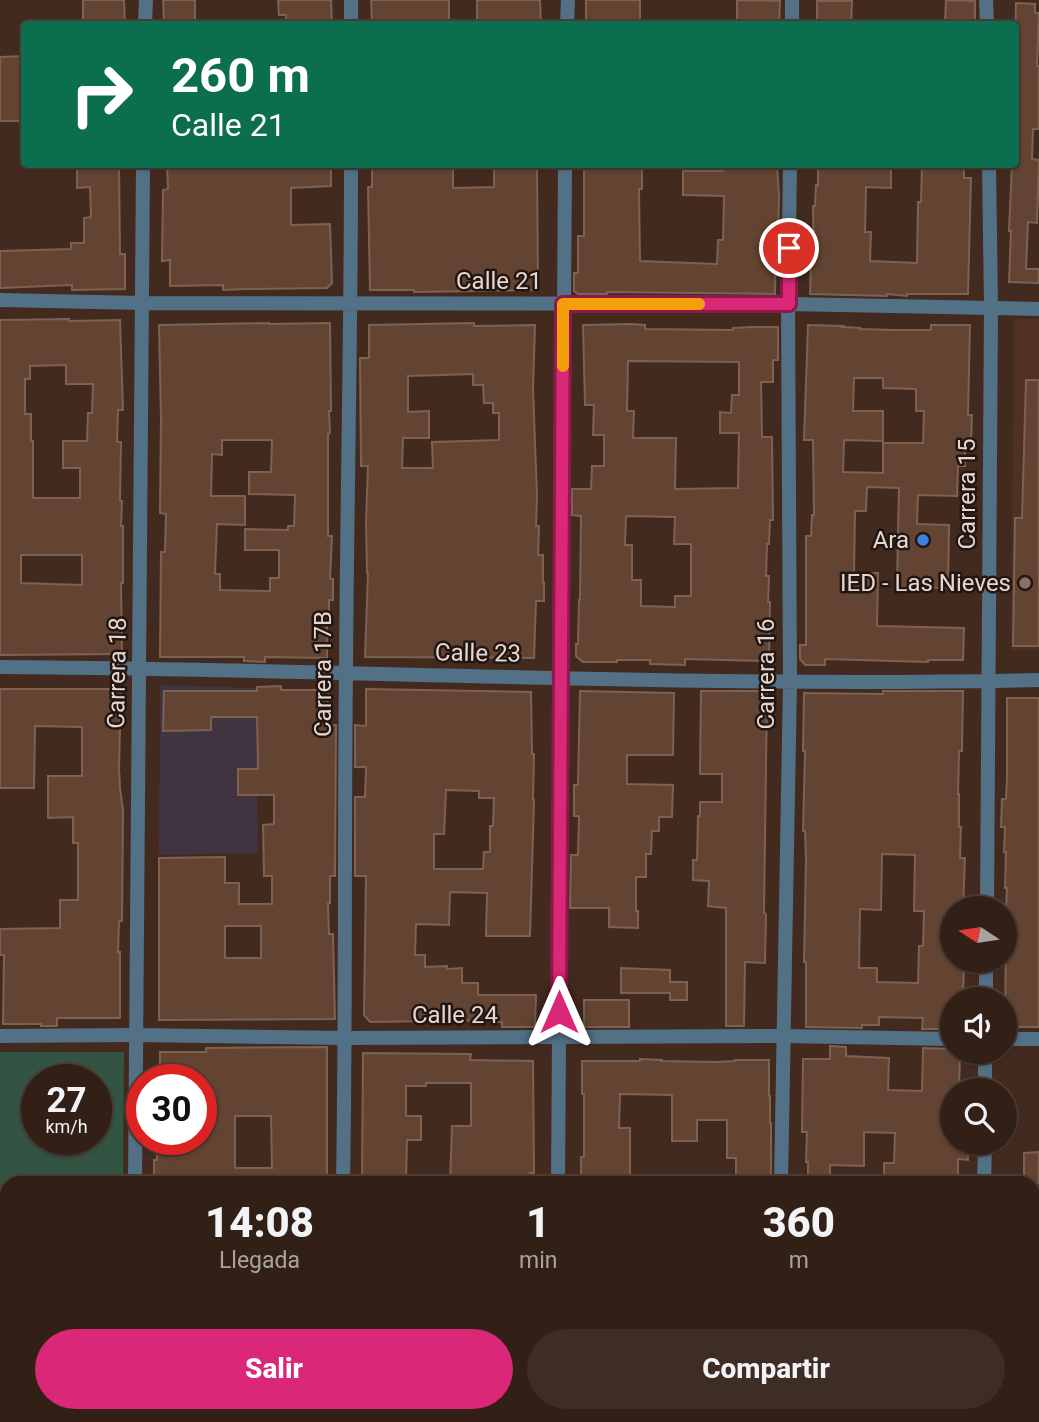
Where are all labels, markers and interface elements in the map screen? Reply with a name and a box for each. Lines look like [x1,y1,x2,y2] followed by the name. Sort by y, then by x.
[171,47,310,104] text: 260 m
[56,49,147,140] icon: right
[171,106,286,144] text: Calle 21
[759,218,819,278] pin
[770,229,808,267] icon: arrive
[456,267,542,295] street label: Calle 21
[953,438,981,550] street label: Carrera 15
[873,526,909,554] place label: Ara
[915,532,931,548] marker: Ara
[840,569,1011,597] place label: IED - Las Nieves
[1017,575,1033,591] marker: IED - Las Nieves
[309,611,337,737] street label: Carrera 17B
[102,617,132,729] street label: Carrera 18
[752,618,780,730] street label: Carrera 16
[435,638,521,668] street label: Calle 23
[940,896,1017,973] north arrow
[940,896,1017,1155] map controls
[522,975,596,1049] position arrow
[940,987,1017,1064] button: sound
[412,1001,498,1029] street label: Calle 24
[126,1064,217,1155] speed limit sign: 30
[940,1078,1017,1155] button: search
[46,1080,87,1121] text: 27
[45,1116,88,1137] text: km/h
[205,1198,314,1247] text: 14:08
[526,1198,550,1247] text: 1
[762,1198,835,1247] text: 360
[219,1247,300,1274] text: Llegada
[519,1247,557,1274] text: min
[789,1247,809,1274] text: m
[35,1329,513,1409] button: Salir
[527,1329,1005,1409] button: Compartir

